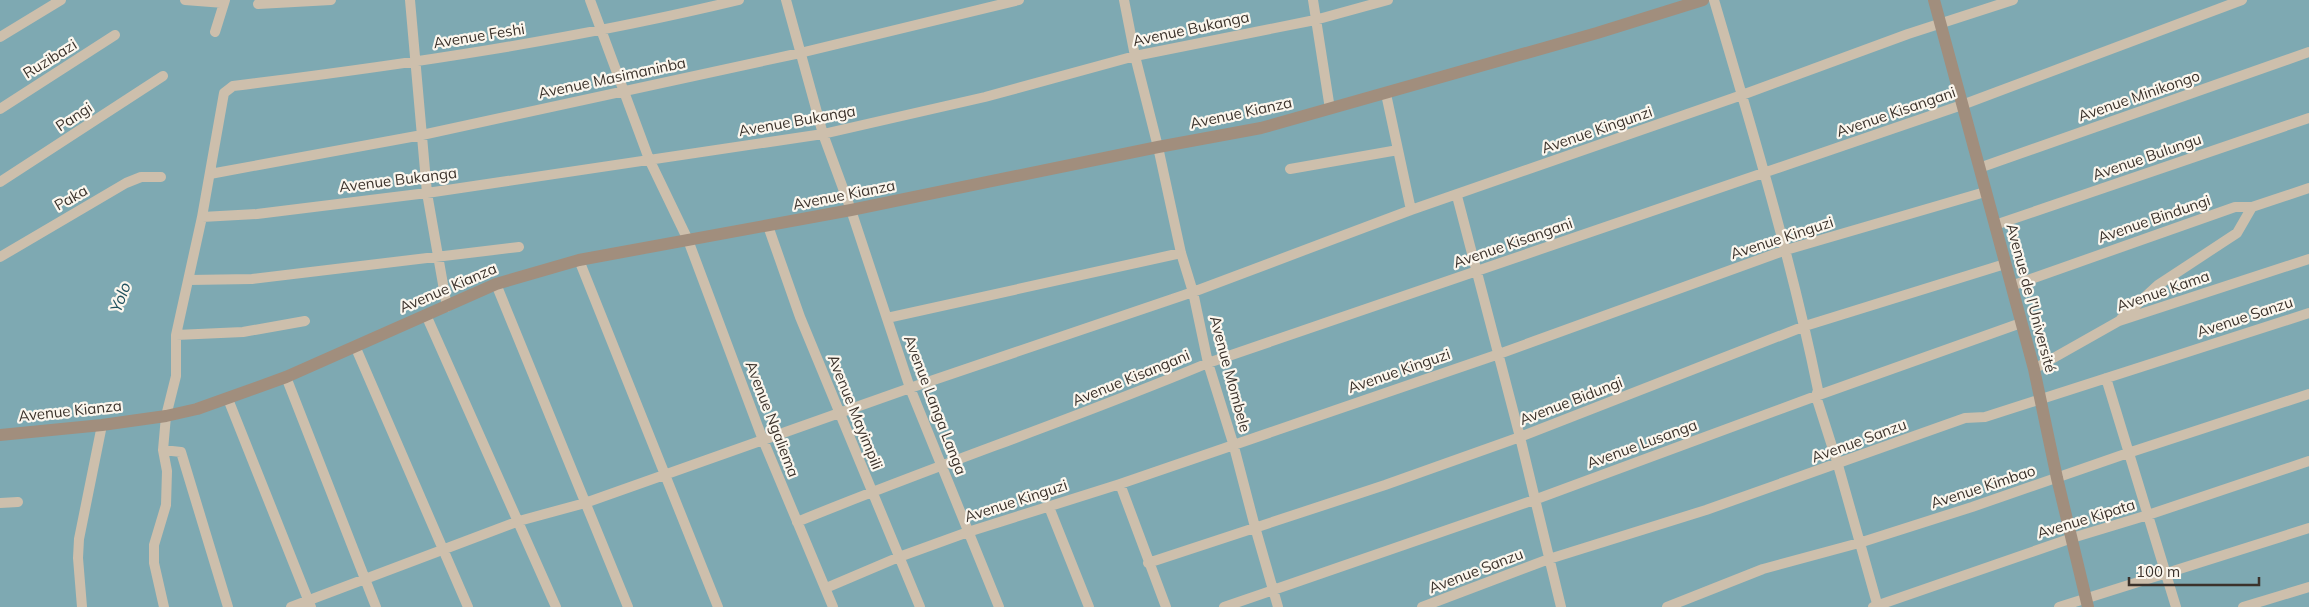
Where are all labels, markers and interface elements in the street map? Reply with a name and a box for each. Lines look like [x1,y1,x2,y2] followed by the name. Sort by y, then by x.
[1131,7,1251,50] street label: Avenue Bukanga
[432,19,526,52] street label: Avenue Feshi
[19,35,80,82] street label: Ruzibazi
[536,53,687,102] street label: Avenue Masimaninba
[2075,66,2202,125] street label: Avenue Minikongo
[1834,82,1958,141] street label: Avenue Kisangani
[1188,92,1294,133] street label: Avenue Kianza
[52,98,96,135] street label: Pangi
[737,101,857,140] street label: Avenue Bukanga
[1539,102,1655,157] street label: Avenue Kingunzi
[2090,129,2204,184] street label: Avenue Bulungu
[338,163,458,196] street label: Avenue Bukanga
[791,175,897,214] street label: Avenue Kianza
[51,181,91,215] street label: Paka
[2095,190,2213,247] street label: Avenue Bindungi
[1728,212,1836,263] street label: Avenue Kinguzi
[1451,213,1575,272] street label: Avenue Kisangani
[2002,221,2060,374] street label: Avenue de l’Université
[396,259,499,317] street label: Avenue Kianza
[2114,266,2212,315] street label: Avenue Kama
[105,279,135,315] water label: Yolo
[2194,292,2295,341] street label: Avenue Sanzu
[1206,314,1255,434] street label: Avenue Mombele
[900,332,971,477] street label: Avenue Langa Langa
[1345,344,1453,397] street label: Avenue Kinguzi
[1069,345,1192,410] street label: Avenue Kisangani
[824,352,887,472] street label: Avenue Mayimpili
[742,358,803,480] street label: Avenue Ngaliema
[1517,372,1625,429] street label: Avenue Bidungi
[17,396,123,425] street label: Avenue Kianza
[1584,415,1700,472] street label: Avenue Lusanga
[1809,415,1909,467] street label: Avenue Sanzu
[1928,461,2038,512] street label: Avenue Kimbao
[962,475,1070,526] street label: Avenue Kinguzi
[2035,495,2137,542] street label: Avenue Kipata
[1426,544,1526,597] street label: Avenue Sanzu
[2129,554,2259,586] scale bar
[2136,562,2180,581] text: 100 m

